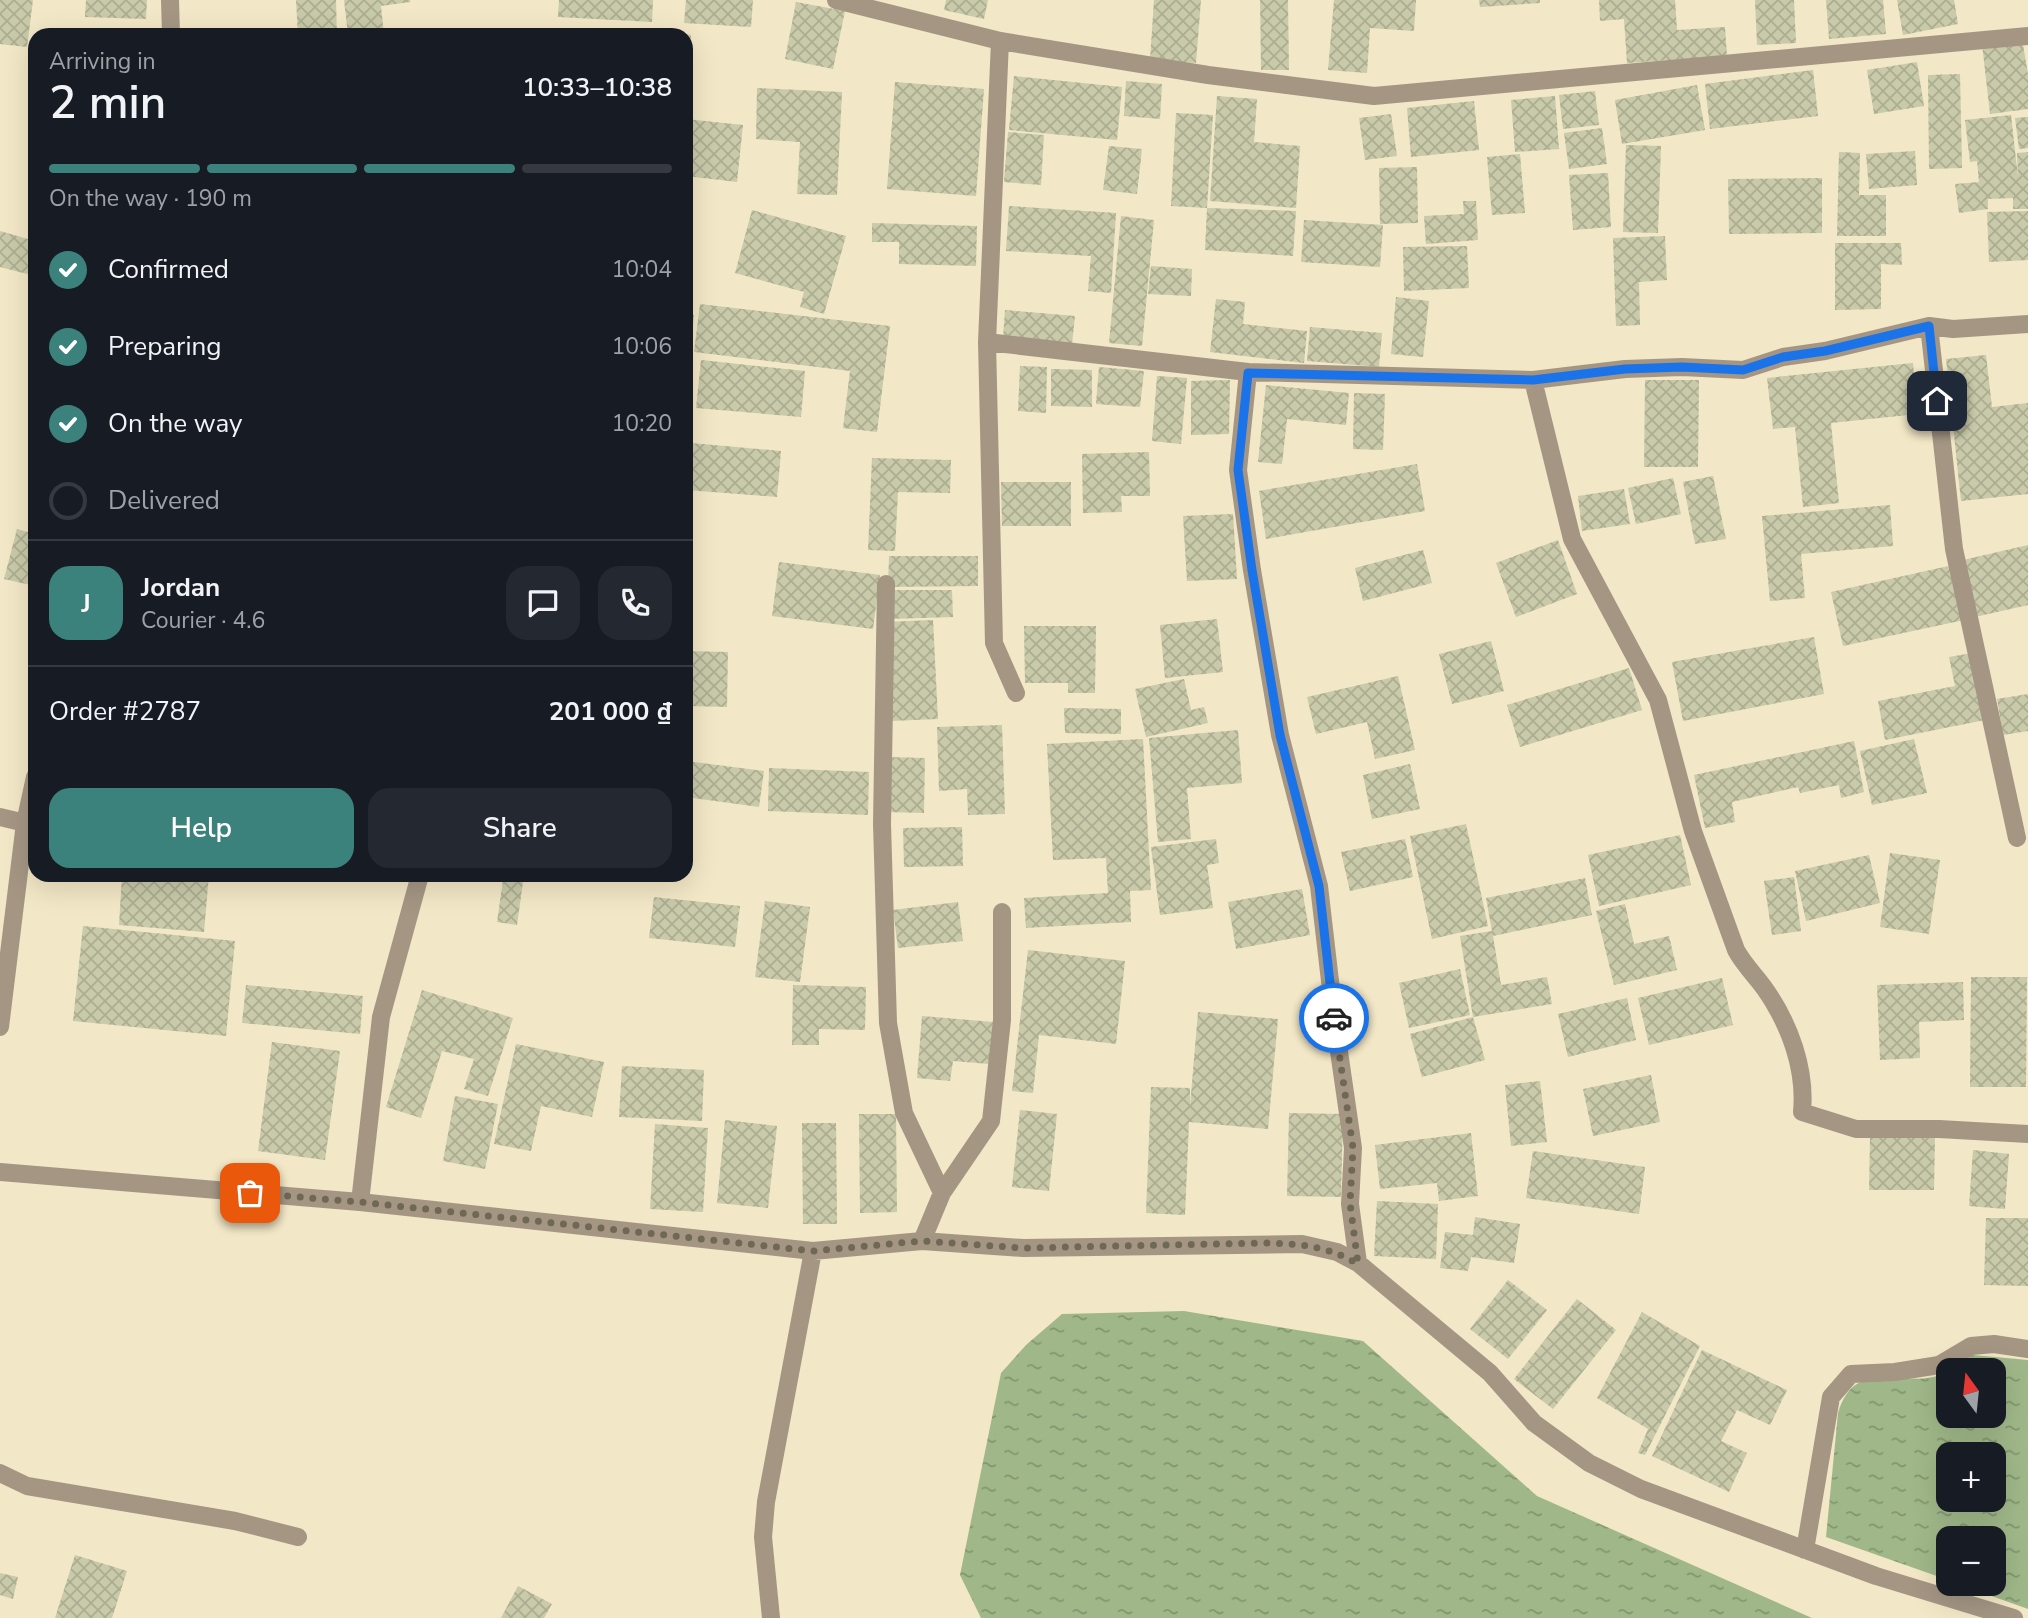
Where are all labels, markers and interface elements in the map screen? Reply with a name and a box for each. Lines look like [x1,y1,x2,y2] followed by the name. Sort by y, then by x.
[49,46,156,77] text: Arriving in
[522,70,672,105] text: 10:33–10:38
[49,71,166,134] text: 2 min
[49,183,252,214] text: On the way · 190 m
[49,251,87,289] icon: check
[108,252,229,287] text: Confirmed
[612,254,672,285] text: 10:04
[49,328,87,366] icon: check
[108,329,221,364] text: Preparing
[612,331,672,362] text: 10:06
[1907,371,1967,431] pin
[1918,382,1956,420] icon: home
[49,405,87,443] icon: check
[108,406,242,441] text: On the way
[612,408,672,439] text: 10:20
[108,483,220,518] text: Delivered
[506,566,580,640] button: chat
[598,566,672,640] button: phone
[141,570,220,605] text: Jordan
[81,586,91,621] text: J
[141,605,265,636] text: Courier · 4.6
[49,694,201,729] text: Order #2787
[549,694,672,729] text: 201 000 ₫
[49,788,354,868] button: Help
[368,788,672,868] button: Share
[1299,983,1369,1053] courier
[1315,999,1353,1037] icon: car
[220,1163,280,1223] pin
[231,1174,269,1212] icon: bag
[1936,1358,2006,1428] north arrow
[1936,1358,2006,1596] map controls
[1936,1442,2006,1512] button: +
[1936,1526,2006,1596] button: −

